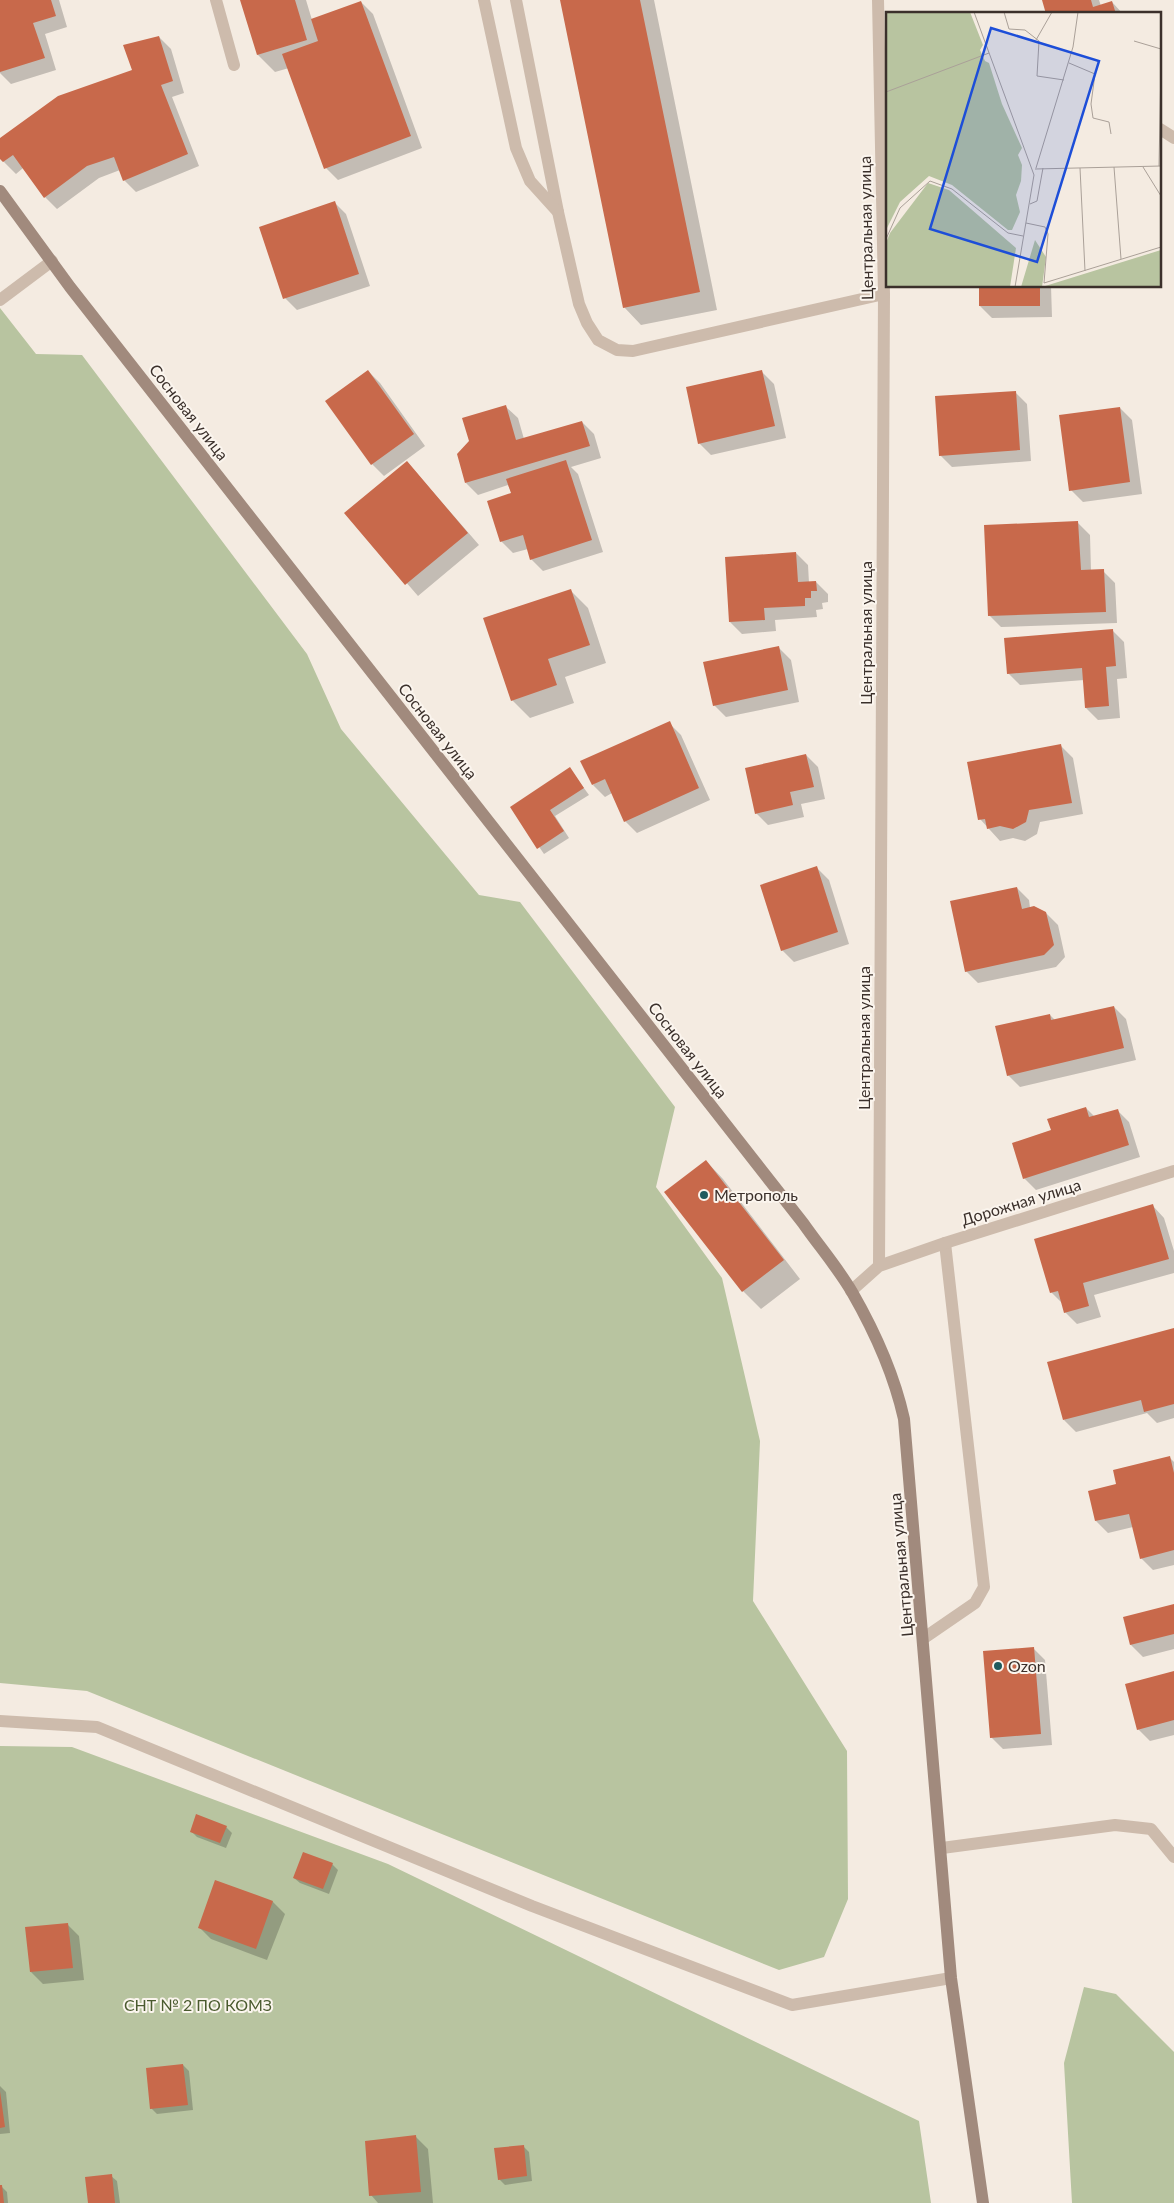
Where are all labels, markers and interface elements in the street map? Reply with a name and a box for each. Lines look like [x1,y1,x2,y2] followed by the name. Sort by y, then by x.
[886,12,1162,288] inset map
[855,156,876,300] street label: Центральная улица
[146,360,233,464] street label: Сосновая улица
[856,561,875,705] street label: Центральная улица
[395,679,482,783] street label: Сосновая улица
[854,966,873,1110] street label: Центральная улица
[645,998,732,1102] street label: Сосновая улица
[959,1174,1083,1229] street label: Дорожная улица
[714,1185,798,1204] place label: Метрополь
[698,1189,710,1201] marker: Метрополь
[885,1492,916,1638] street label: Центральная улица
[1008,1656,1046,1675] place label: Ozon
[992,1660,1004,1672] marker: Ozon
[124,1995,272,2014] park label: СНТ № 2 ПО КОМЗ

